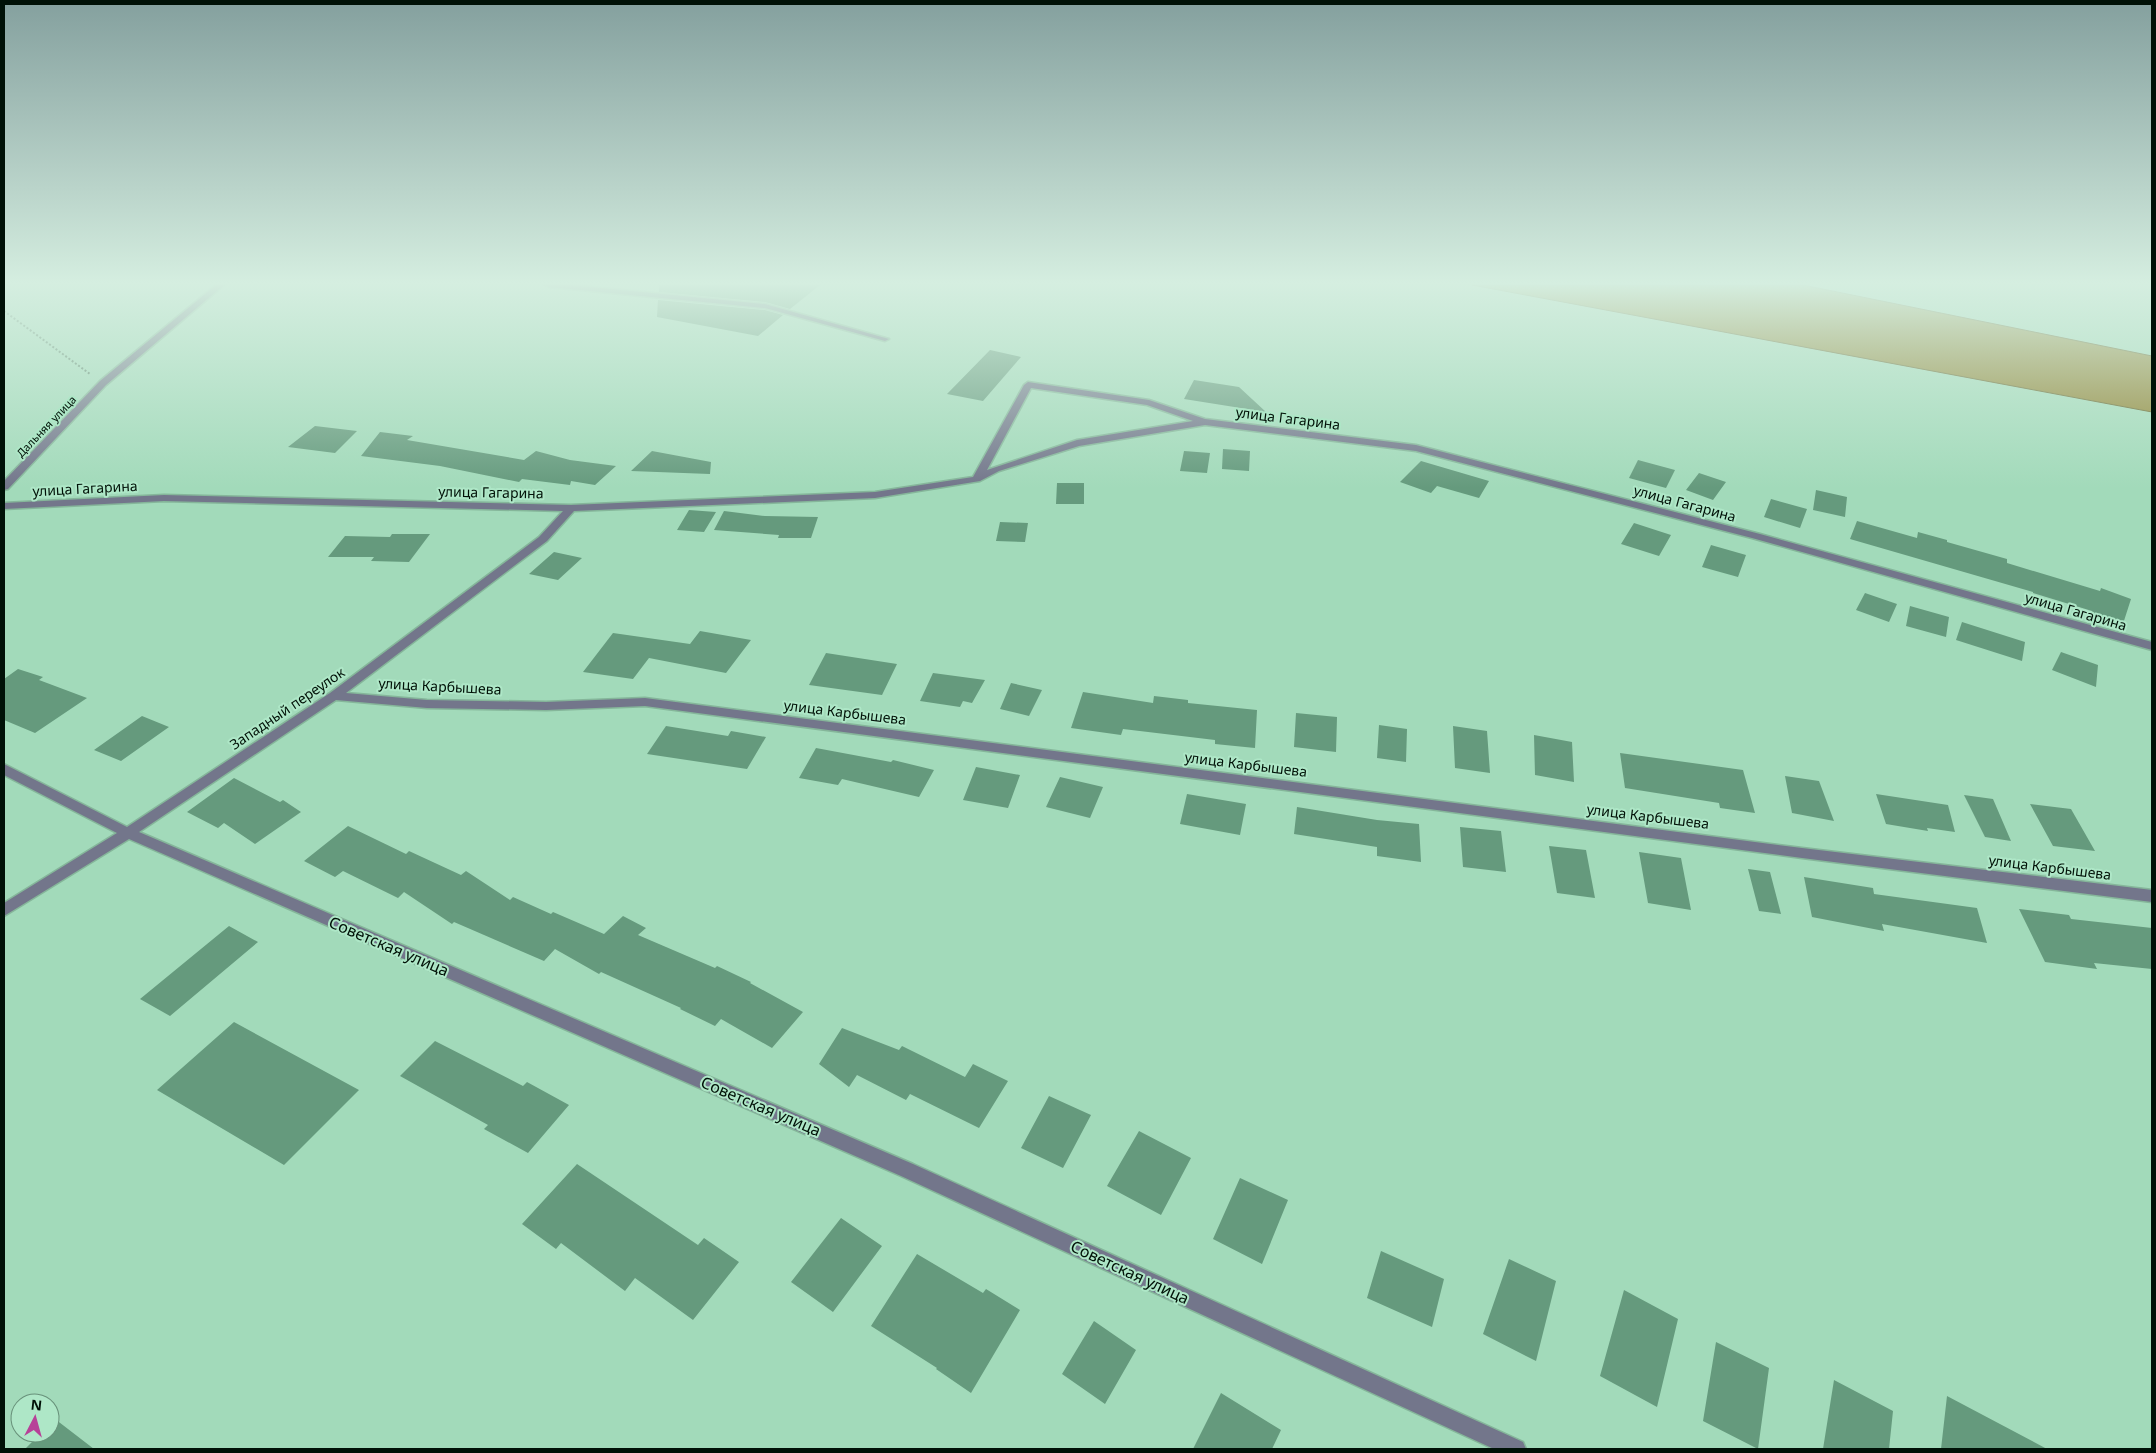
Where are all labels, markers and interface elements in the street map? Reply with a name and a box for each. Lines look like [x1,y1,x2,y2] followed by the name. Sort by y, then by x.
[13,392,79,460] street label: Дальняя улица
[1235,402,1341,434] street label: улица Гагарина
[32,476,138,500] street label: улица Гагарина
[1632,480,1738,526] street label: улица Гагарина
[438,482,544,502] street label: улица Гагарина
[2023,587,2129,635] street label: улица Гагарина
[226,662,349,754] street label: Западный переулок
[378,673,502,699] street label: улица Карбышева
[783,695,907,729] street label: улица Карбышева
[1184,747,1308,781] street label: улица Карбышева
[1586,799,1710,833] street label: улица Карбышева
[1988,850,2112,884] street label: улица Карбышева
[326,911,452,981] street label: Советская улица
[698,1071,824,1141] street label: Советская улица
[1067,1235,1193,1309] street label: Советская улица
[10,1393,60,1443] north arrow
[30,1395,43,1415] text: N

